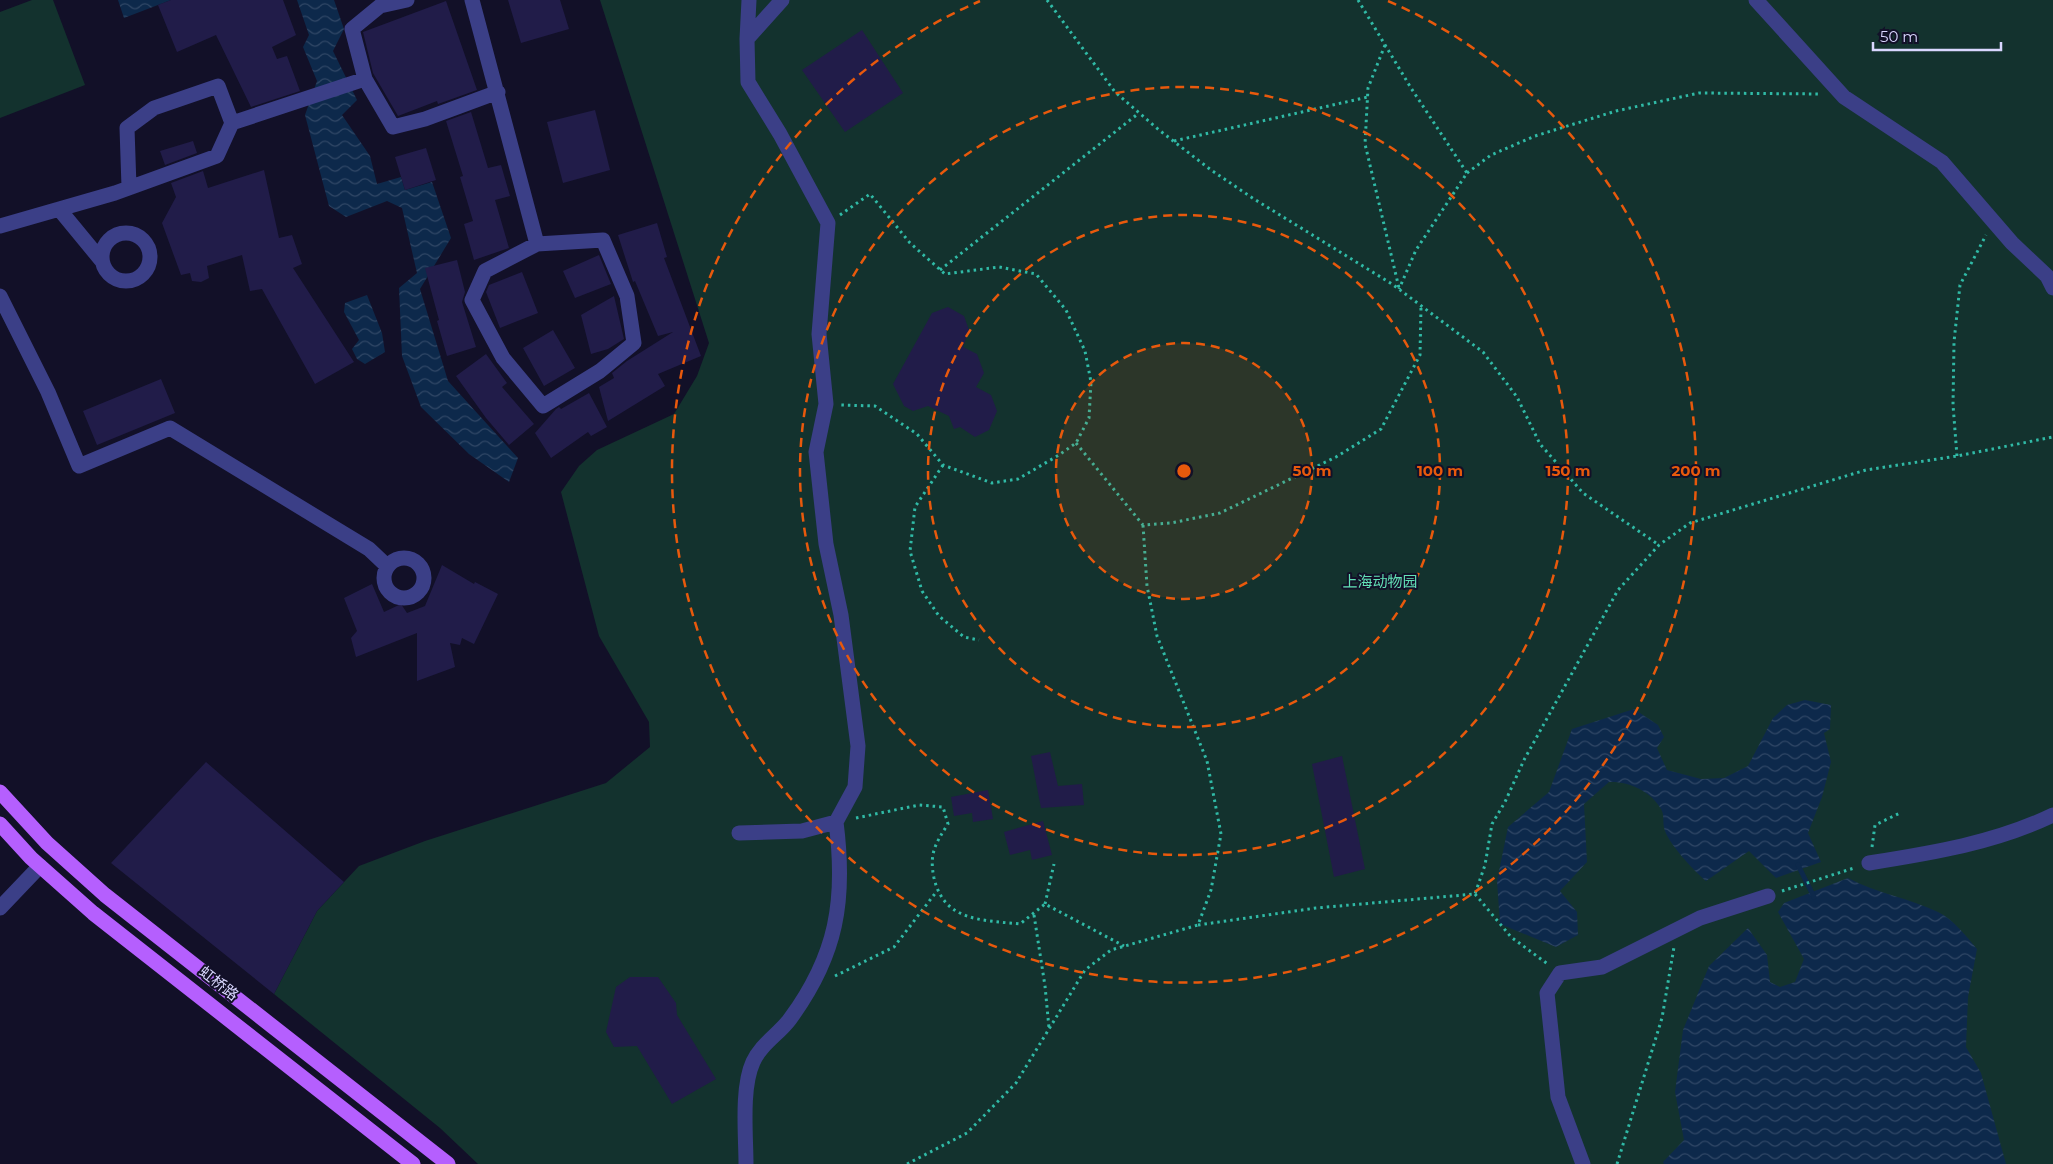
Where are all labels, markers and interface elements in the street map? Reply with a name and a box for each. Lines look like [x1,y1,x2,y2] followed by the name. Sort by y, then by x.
[1873,20,2000,52] scale bar
[1880,27,1918,46] text: 50 m
[1292,461,1332,480] text: 50 m
[1417,461,1463,480] text: 100 m
[1546,461,1590,480] text: 150 m
[1671,461,1721,480] text: 200 m
[1175,462,1193,480] centre of rings
[1342,572,1418,591] park label: 上海动物园
[195,962,243,1004] street label: 虹桥路

